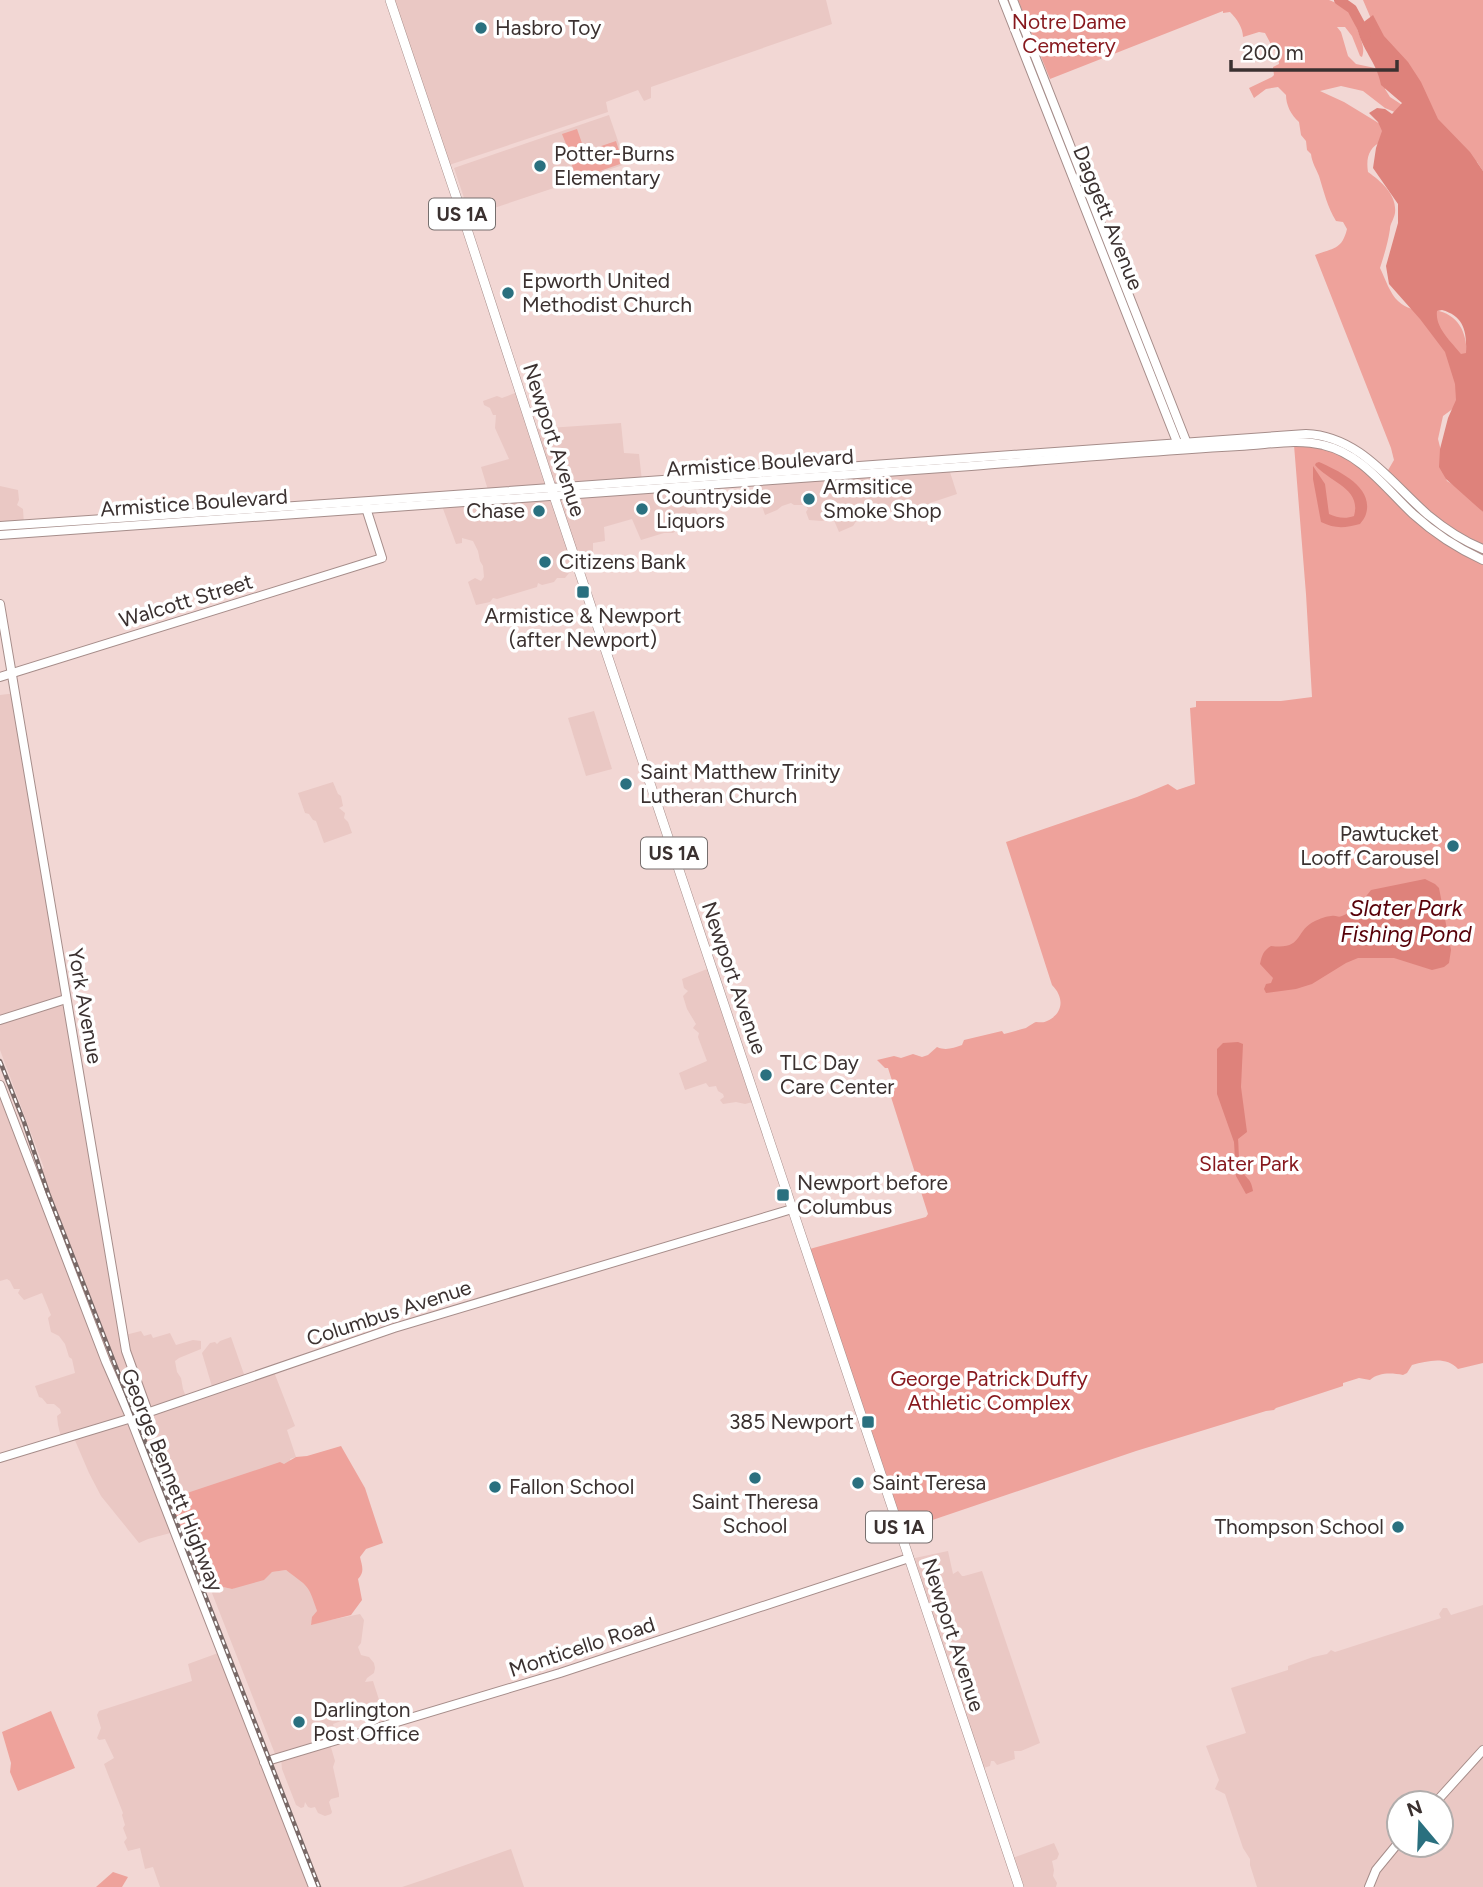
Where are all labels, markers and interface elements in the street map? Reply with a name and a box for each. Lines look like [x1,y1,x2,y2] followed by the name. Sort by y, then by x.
[1012,9,1126,58] park label: Notre Dame Cemetery
[495,15,601,40] place label: Hasbro Toy
[473,20,489,36] marker: Hasbro Toy
[1231,28,1397,72] scale bar
[1242,40,1304,65] text: 200 m
[554,141,674,190] place label: Potter-Burns Elementary
[1068,142,1149,294] street label: Daggett Avenue
[532,158,548,174] marker: Potter-Burns Elementary
[429,198,495,230] road number: US 1A
[522,268,692,317] place label: Epworth United Methodist Church
[500,285,516,301] marker: Epworth United Methodist Church
[518,360,591,520] street label: Newport Avenue
[665,443,855,482] street label: Armistice Boulevard
[823,474,942,523] place label: Armsitice Smoke Shop
[99,483,289,522] street label: Armistice Boulevard
[656,484,771,533] place label: Countryside Liquors
[801,491,817,507] marker: Armsitice Smoke Shop
[466,498,525,523] place label: Chase
[634,501,650,517] marker: Countryside Liquors
[531,503,547,519] marker: Chase
[559,549,687,574] place label: Citizens Bank
[537,554,553,570] marker: Citizens Bank
[116,568,256,633] street label: Walcott Street
[575,584,591,600] marker: Armistice & Newport (after Newport)
[485,603,682,652] place label: Armistice & Newport (after Newport)
[640,759,840,808] place label: Saint Matthew Trinity Lutheran Church
[618,776,634,792] marker: Saint Matthew Trinity Lutheran Church
[1300,821,1439,870] place label: Pawtucket Looff Carousel
[641,838,707,868] road number: US 1A
[1445,838,1461,854] marker: Pawtucket Looff Carousel
[1340,894,1472,948] water label: Slater Park Fishing Pond
[697,898,772,1057] street label: Newport Avenue
[63,946,108,1066] street label: York Avenue
[780,1050,894,1099] place label: TLC Day Care Center
[758,1067,774,1083] marker: TLC Day Care Center
[1199,1151,1300,1176] park label: Slater Park
[797,1170,948,1219] place label: Newport before Columbus
[775,1187,791,1203] marker: Newport before Columbus
[303,1274,474,1351] street label: Columbus Avenue
[116,1365,229,1595] street label: George Bennett Highway
[890,1366,1088,1415] park label: George Patrick Duffy Athletic Complex
[729,1409,854,1434] place label: 385 Newport
[860,1414,876,1430] marker: 385 Newport
[747,1470,763,1486] marker: Saint Theresa School
[872,1470,986,1495] place label: Saint Teresa
[509,1474,634,1499] place label: Fallon School
[850,1475,866,1491] marker: Saint Teresa
[487,1479,503,1495] marker: Fallon School
[691,1489,819,1538] place label: Saint Theresa School
[866,1512,932,1542] road number: US 1A
[1214,1514,1384,1539] place label: Thompson School
[1390,1519,1406,1535] marker: Thompson School
[917,1555,990,1715] street label: Newport Avenue
[506,1611,658,1682] street label: Monticello Road
[313,1697,420,1746] place label: Darlington Post Office
[291,1714,307,1730] marker: Darlington Post Office
[1385,1789,1455,1859] north arrow
[1404,1795,1425,1822] text: N

